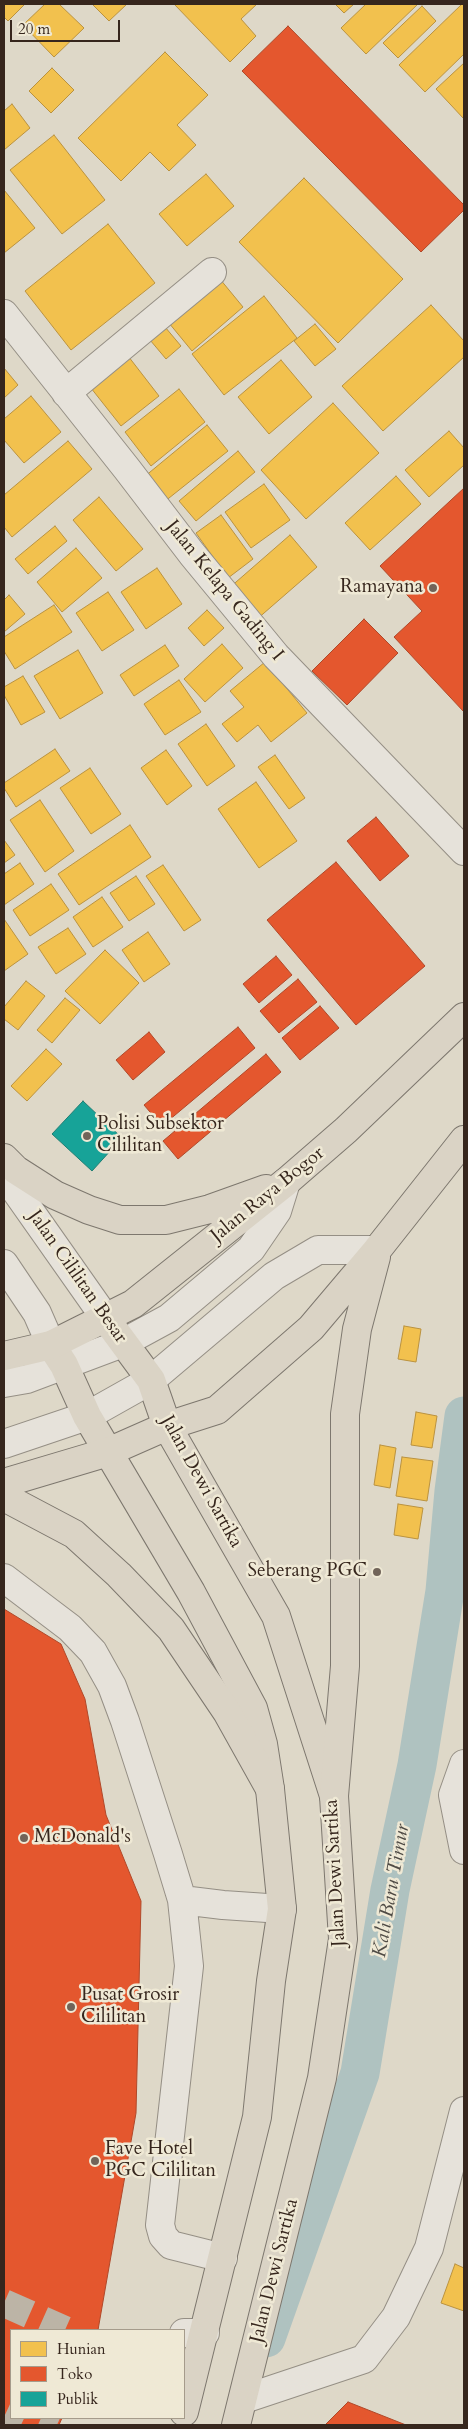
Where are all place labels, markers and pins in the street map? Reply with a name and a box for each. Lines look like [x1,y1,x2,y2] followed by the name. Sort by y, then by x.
[340,577,423,599] place label: Ramayana
[427,582,439,594] marker: Ramayana
[97,1114,224,1158] place label: Polisi Subsektor Cililitan
[81,1130,93,1142] marker: Polisi Subsektor Cililitan
[248,1561,367,1583] place label: Seberang PGC
[371,1566,383,1578] marker: Seberang PGC
[34,1827,131,1849] place label: McDonald's
[18,1832,30,1844] marker: McDonald's
[81,1985,179,2029] place label: Pusat Grosir Cililitan
[65,2001,77,2013] marker: Pusat Grosir Cililitan
[105,2139,216,2183] place label: Fave Hotel PGC Cililitan
[89,2155,101,2167] marker: Fave Hotel PGC Cililitan

